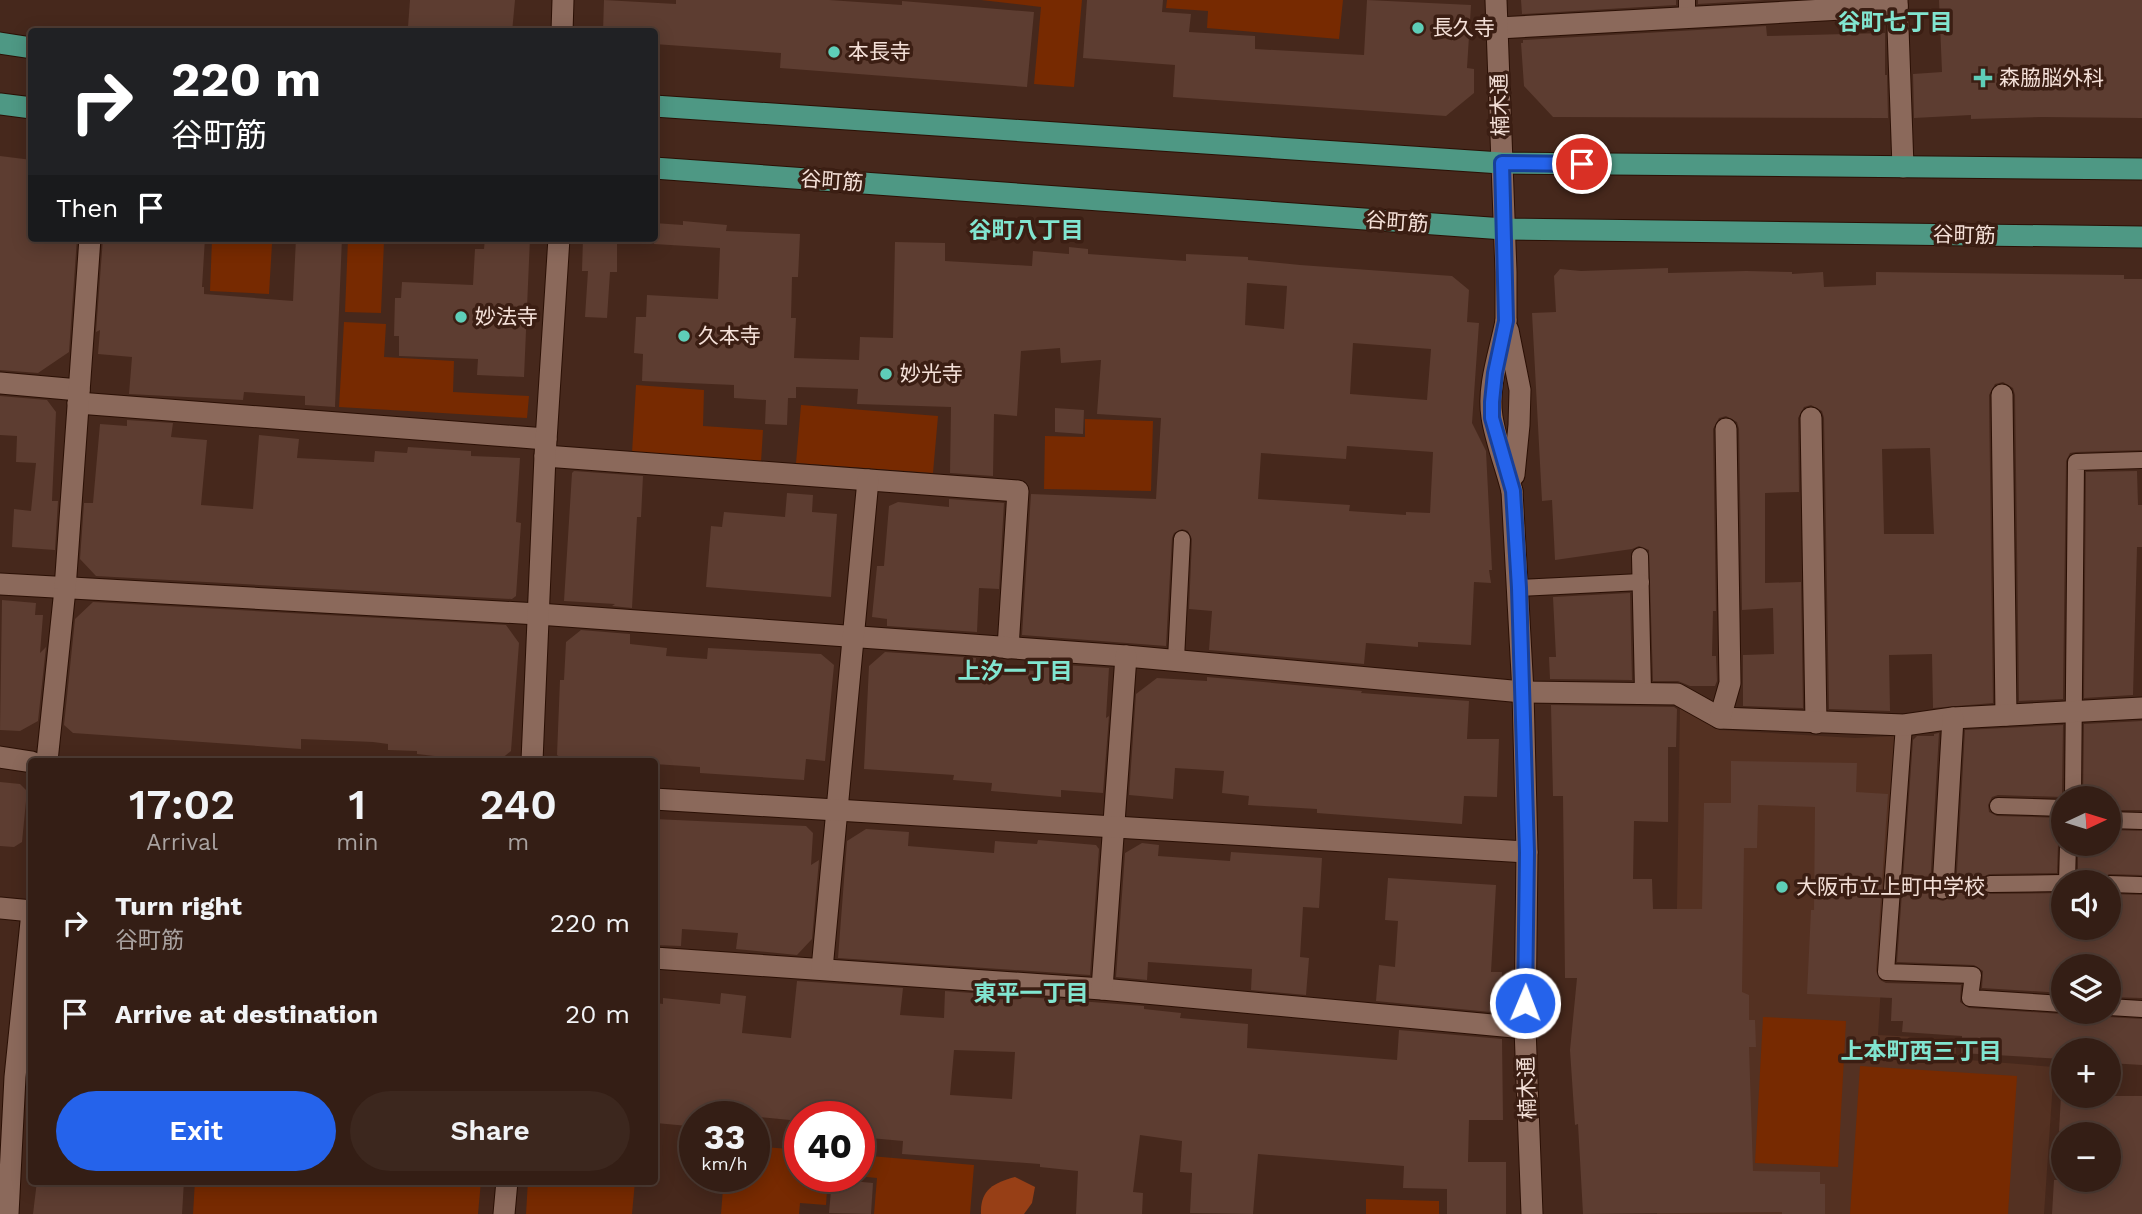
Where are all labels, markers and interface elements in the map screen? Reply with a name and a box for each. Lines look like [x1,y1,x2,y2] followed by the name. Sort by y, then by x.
[1838,9,1953,36] district label: 谷町七丁目
[1432,15,1495,40] place label: 長久寺
[1410,20,1426,36] marker: 長久寺
[848,39,911,64] place label: 本長寺
[826,44,842,60] marker: 本長寺
[171,50,321,108] text: 220 m
[56,56,147,147] icon: right
[1999,65,2104,90] place label: 森脇脳外科
[1973,68,1993,88] marker: 森脇脳外科
[1486,73,1513,137] street label: 楠木通
[171,116,267,154] text: 谷町筋
[1552,134,1612,194] pin
[1563,145,1601,183] icon: arrive
[800,166,864,195] street label: 谷町筋
[132,189,170,227] icon: arrive
[56,193,118,223] text: Then
[1365,207,1429,236] street label: 谷町筋
[969,217,1084,244] district label: 谷町八丁目
[1932,221,1996,248] street label: 谷町筋
[475,304,538,329] place label: 妙法寺
[453,309,469,325] marker: 妙法寺
[698,323,761,348] place label: 久本寺
[676,328,692,344] marker: 久本寺
[900,361,963,386] place label: 妙光寺
[878,366,894,382] marker: 妙光寺
[958,658,1073,685] district label: 上汐一丁目
[129,780,235,829] text: 17:02
[349,780,366,829] text: 1
[480,780,557,829] text: 240
[2051,786,2121,856] north arrow
[2051,786,2121,1192] map controls
[146,829,218,856] text: Arrival
[336,829,378,856] text: min
[507,829,529,856] text: m
[2051,870,2121,940] button: sound
[1796,874,1985,899] place label: 大阪市立上町中学校
[1774,879,1790,895] marker: 大阪市立上町中学校
[115,891,242,921] text: Turn right
[56,904,94,942] icon: right
[550,908,630,938] text: 220 m
[115,927,184,954] text: 谷町筋
[2051,954,2121,1024] button: layers
[1488,966,1562,1040] position arrow
[974,980,1089,1007] district label: 東平一丁目
[56,995,94,1033] icon: arrive
[115,999,378,1029] text: Arrive at destination
[565,999,630,1029] text: 20 m
[1841,1038,2002,1065] district label: 上本町西三丁目
[2051,1038,2121,1108] button: +
[1513,1056,1540,1120] street label: 楠木通
[56,1091,336,1171] button: Exit
[350,1091,630,1171] button: Share
[784,1101,875,1192] speed limit sign: 40
[704,1116,745,1158] text: 33
[2051,1122,2121,1192] button: −
[701,1153,748,1174] text: km/h

